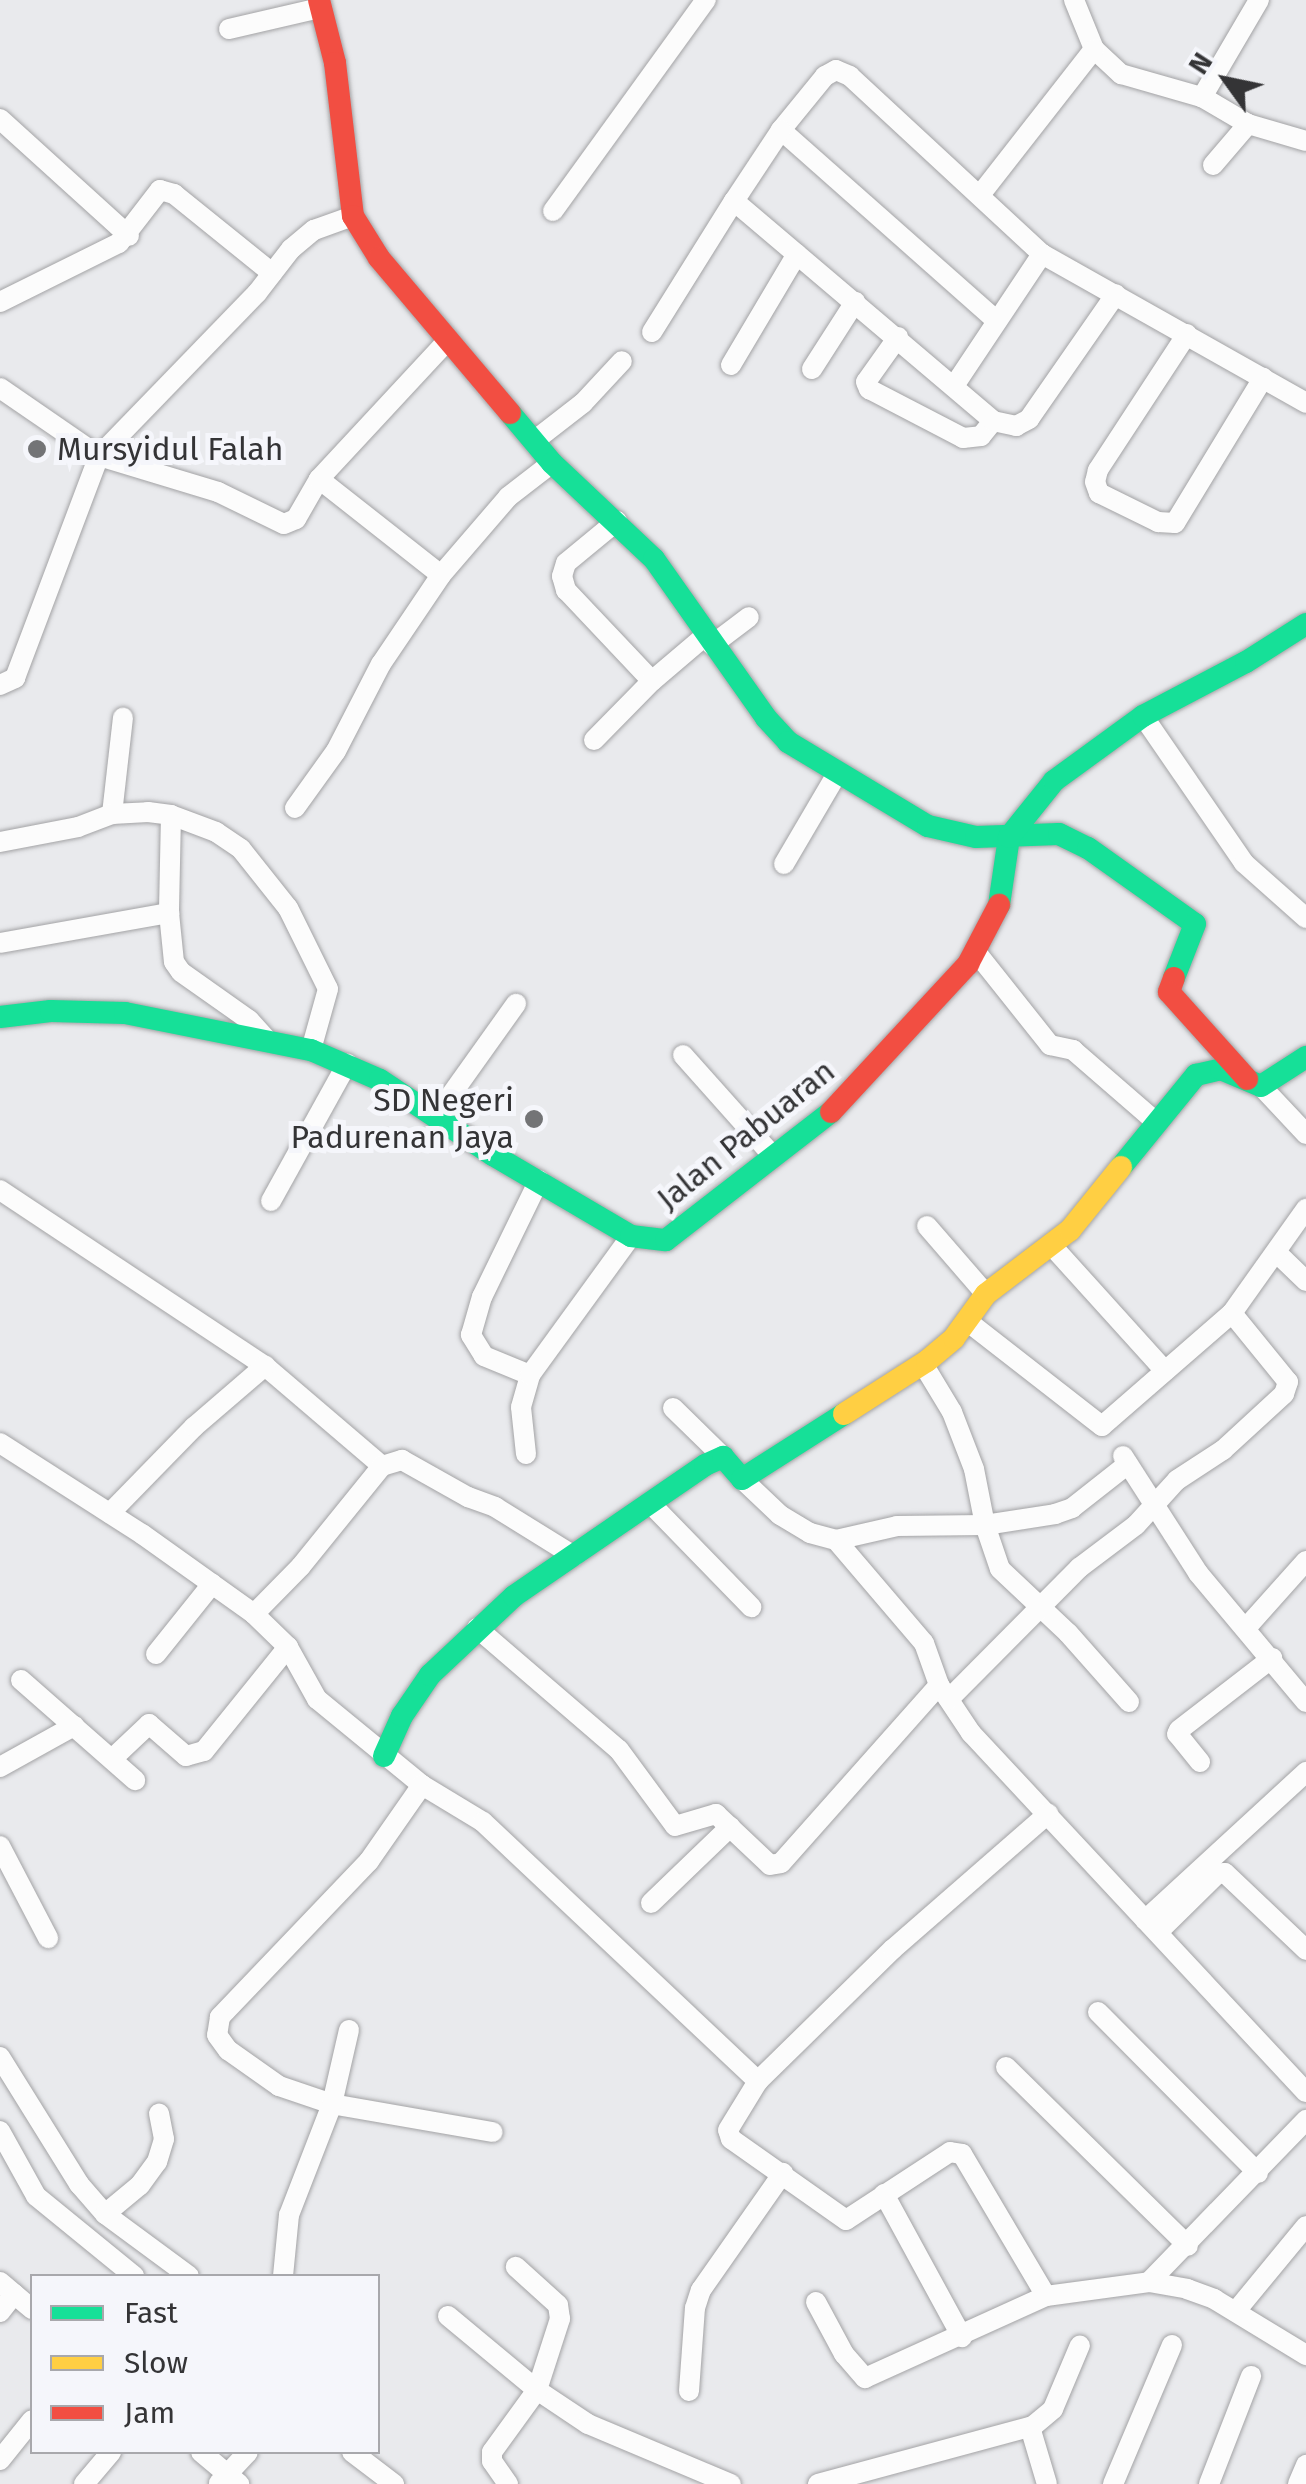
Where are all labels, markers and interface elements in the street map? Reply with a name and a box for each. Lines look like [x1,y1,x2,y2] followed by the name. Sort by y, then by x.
[1176,30,1276,130] north arrow
[1182,47,1219,80] text: N
[57,430,283,468] place label: Mursyidul Falah
[26,438,48,460] marker: Mursyidul Falah
[649,1052,843,1218] street label: Jalan Pabuaran
[290,1082,514,1157] place label: SD Negeri Padurenan Jaya
[523,1108,545,1130] marker: SD Negeri Padurenan Jaya
[30,2274,380,2454] legend
[124,2295,178,2331] text: Fast
[124,2345,188,2381] text: Slow
[124,2395,175,2431] text: Jam

